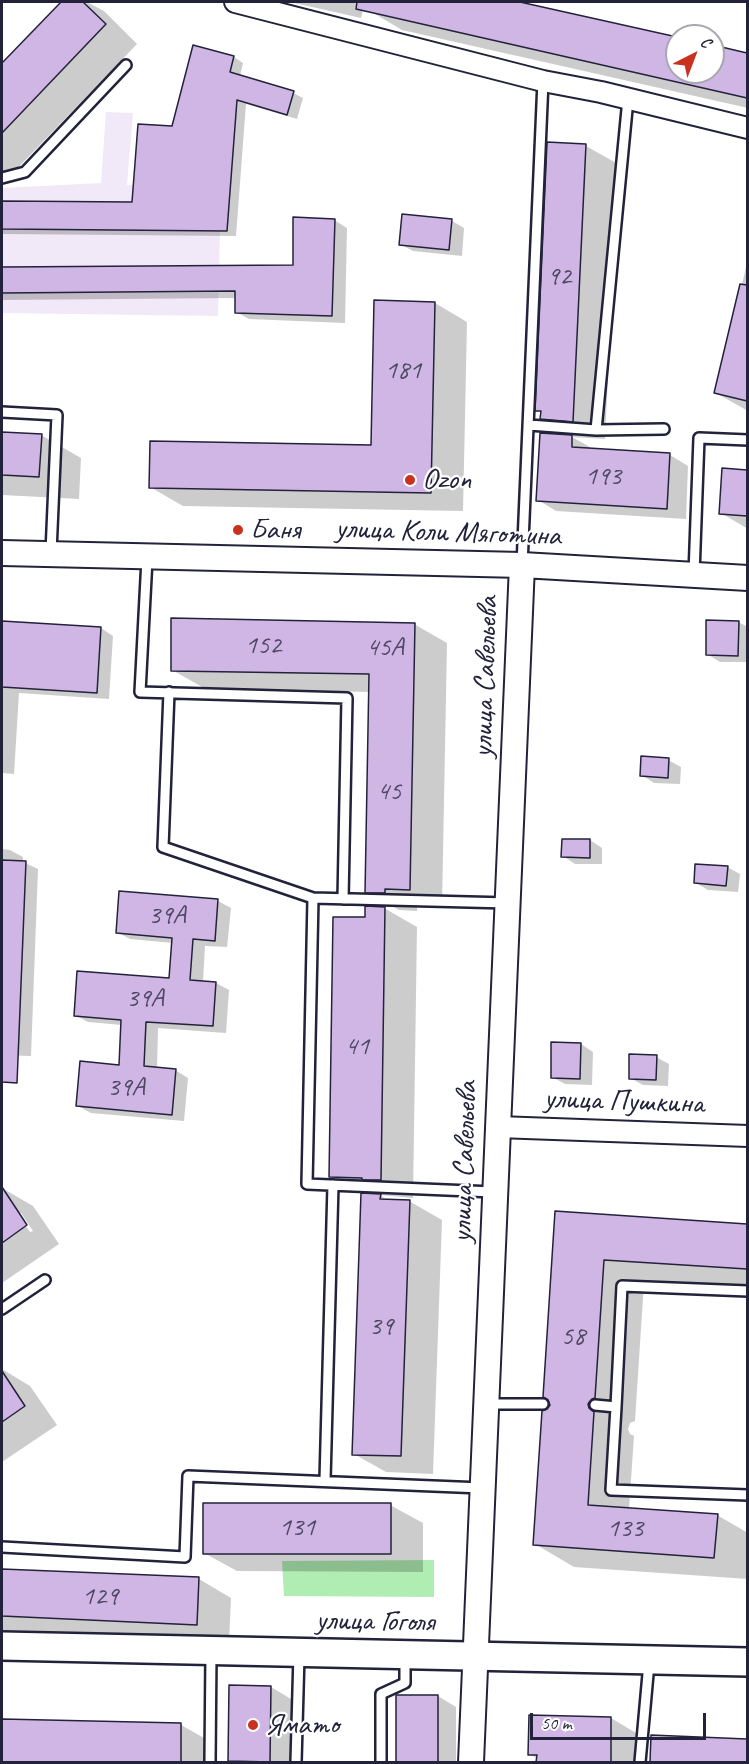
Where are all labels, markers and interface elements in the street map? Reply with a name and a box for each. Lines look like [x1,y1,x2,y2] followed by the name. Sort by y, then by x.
[665,24,725,84] north arrow
[696,32,715,52] text: С
[547,261,571,293] house number: 92
[385,355,421,387] house number: 181
[585,461,621,493] house number: 193
[422,462,471,498] place label: Ozon
[403,473,417,487] marker: Ozon
[335,511,561,555] street label: улица Коли Мяготина
[250,512,300,548] place label: Баня
[231,523,245,537] marker: Баня
[465,596,507,758] street label: улица Савельева
[245,630,281,662] house number: 152
[366,632,404,664] house number: 45А
[377,776,401,808] house number: 45
[148,900,186,932] house number: 39А
[126,983,164,1015] house number: 39А
[345,1031,369,1063] house number: 41
[107,1072,145,1104] house number: 39А
[444,1081,486,1243] street label: улица Савельева
[543,1081,705,1123] street label: улица Пушкина
[369,1311,393,1343] house number: 39
[561,1321,585,1353] house number: 58
[279,1512,315,1544] house number: 131
[607,1513,643,1545] house number: 133
[82,1581,118,1613] house number: 129
[315,1603,435,1641] street label: улица Гоголя
[533,1701,708,1739] scale bar
[265,1707,339,1743] place label: Ямато
[541,1712,572,1734] text: 50 m
[246,1718,260,1732] marker: Ямато

